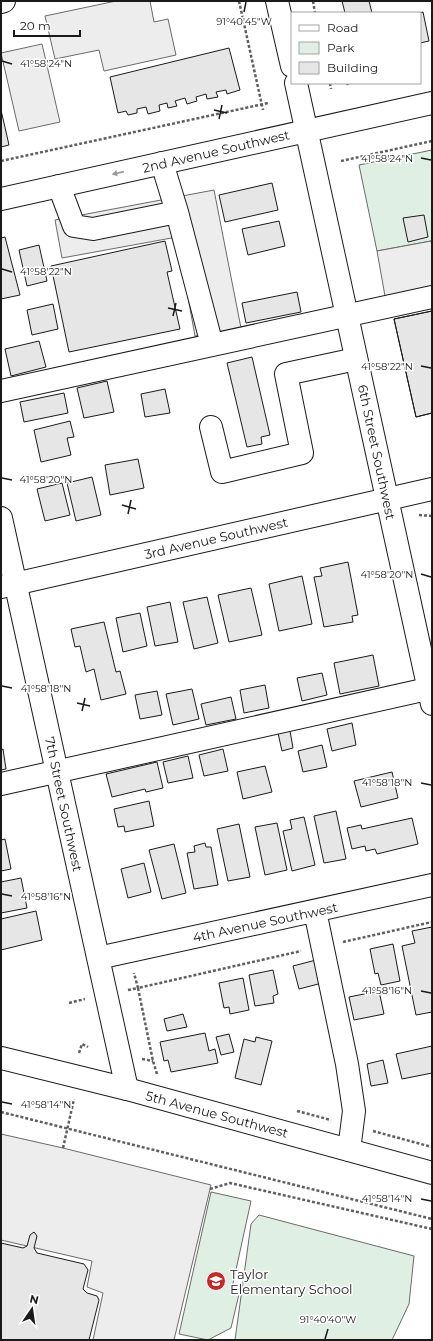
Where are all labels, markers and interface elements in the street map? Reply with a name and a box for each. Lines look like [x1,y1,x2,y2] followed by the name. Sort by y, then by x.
[14,12,80,38] scale bar
[291,12,421,84] legend
[216,15,272,28] text: 91°40'45"W
[20,18,51,33] text: 20 m
[327,20,358,35] text: Road
[327,40,355,55] text: Park
[20,57,72,70] text: 41°58'24"N
[327,60,378,75] text: Building
[141,126,291,176] street label: 2nd Avenue Southwest
[361,152,413,165] text: 41°58'24"N
[112,170,124,176] one-way arrow
[20,265,72,278] text: 41°58'22"N
[361,360,413,373] text: 41°58'22"N
[355,383,399,521] street label: 6th Street Southwest
[20,473,72,486] text: 41°58'20"N
[143,514,289,562] street label: 3rd Avenue Southwest
[361,568,413,581] text: 41°58'20"N
[21,682,71,695] text: 41°58'18"N
[42,735,86,873] street label: 7th Street Southwest
[362,776,412,789] text: 41°58'18"N
[21,890,71,903] text: 41°58'16"N
[191,899,339,945] street label: 4th Avenue Southwest
[362,984,412,997] text: 41°58'16"N
[144,1087,290,1141] street label: 5th Avenue Southwest
[21,1098,71,1111] text: 41°58'14"N
[362,1192,412,1205] text: 41°58'14"N
[230,1266,353,1297] place label: Taylor Elementary School
[205,1270,227,1292] school or university icon: Taylor Elementary School
[12,1289,52,1329] north arrow
[28,1291,40,1307] text: N
[300,1313,356,1326] text: 91°40'40"W

